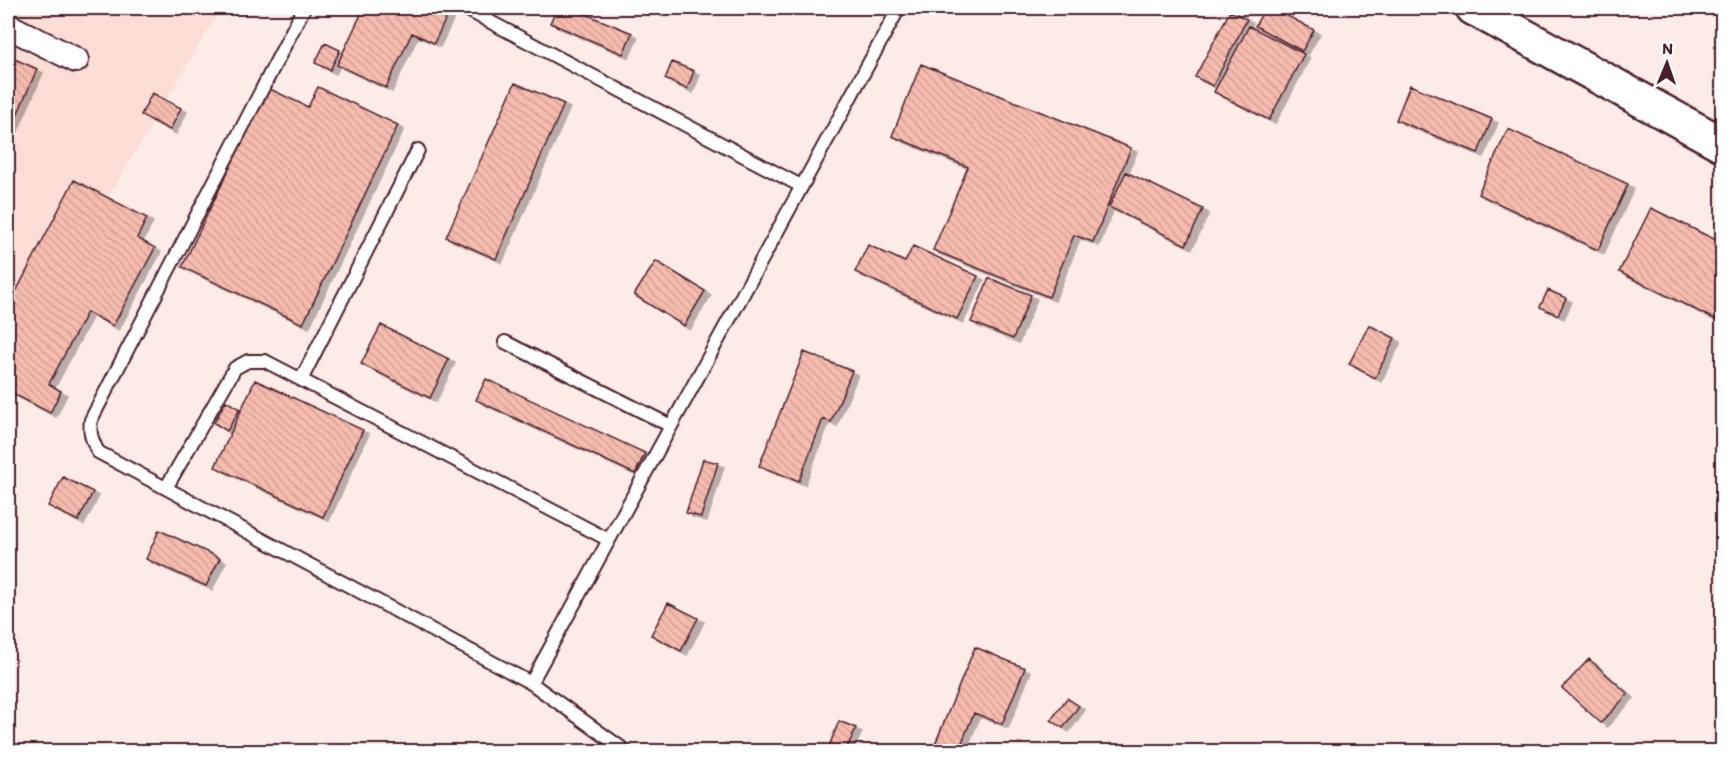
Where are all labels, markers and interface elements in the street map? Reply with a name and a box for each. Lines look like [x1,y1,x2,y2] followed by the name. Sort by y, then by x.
[1637,33,1697,93] north arrow
[1662,39,1673,58] text: N

